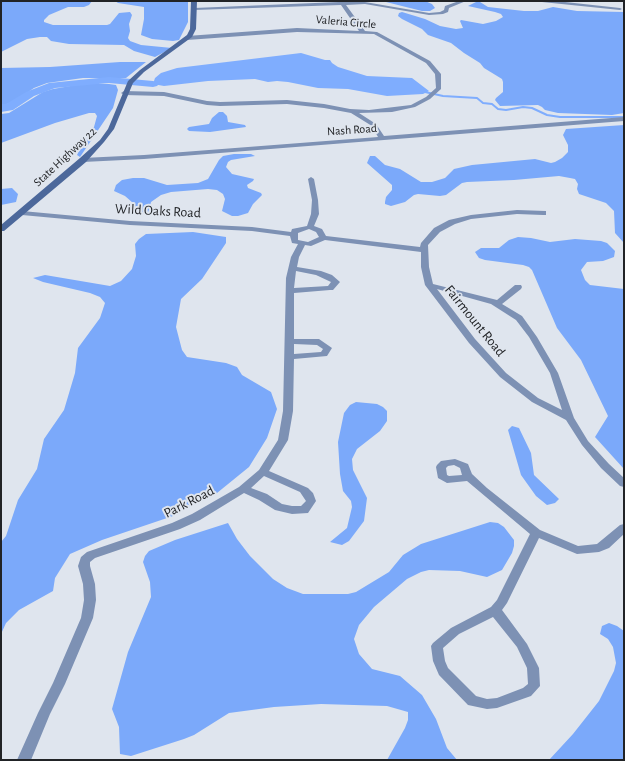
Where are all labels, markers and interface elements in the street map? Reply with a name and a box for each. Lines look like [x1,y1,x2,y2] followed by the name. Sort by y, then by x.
[315,12,377,32] street label: Valeria Circle
[327,121,377,139] street label: Nash Road
[31,124,99,190] street label: State Highway 22
[115,200,201,222] street label: Wild Oaks Road
[441,282,509,360] street label: Fairmount Road
[161,482,217,522] street label: Park Road

